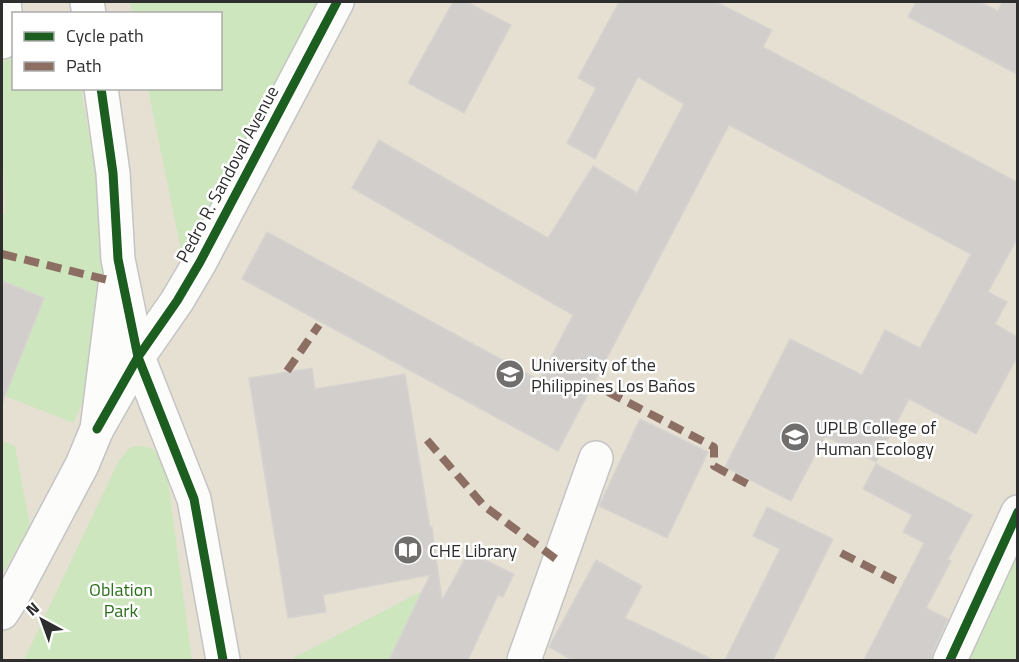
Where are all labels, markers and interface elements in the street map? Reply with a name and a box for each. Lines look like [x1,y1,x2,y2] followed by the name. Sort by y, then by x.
[12,12,222,90] legend
[66,22,144,49] text: Cycle path
[66,52,102,79] text: Path
[169,81,285,267] street label: Pedro R. Sandoval Avenue
[531,351,695,399] place label: University of the Philippines Los Baños
[494,358,526,390] school or university icon: University of the Philippines Los Baños
[816,414,936,462] place label: UPLB College of Human Ecology
[779,421,811,453] school or university icon: UPLB College of Human Ecology
[392,534,424,566] library icon: CHE Library
[429,537,517,564] place label: CHE Library
[89,576,153,624] park label: Oblation Park
[12,590,72,650] north arrow
[20,596,44,621] text: N

